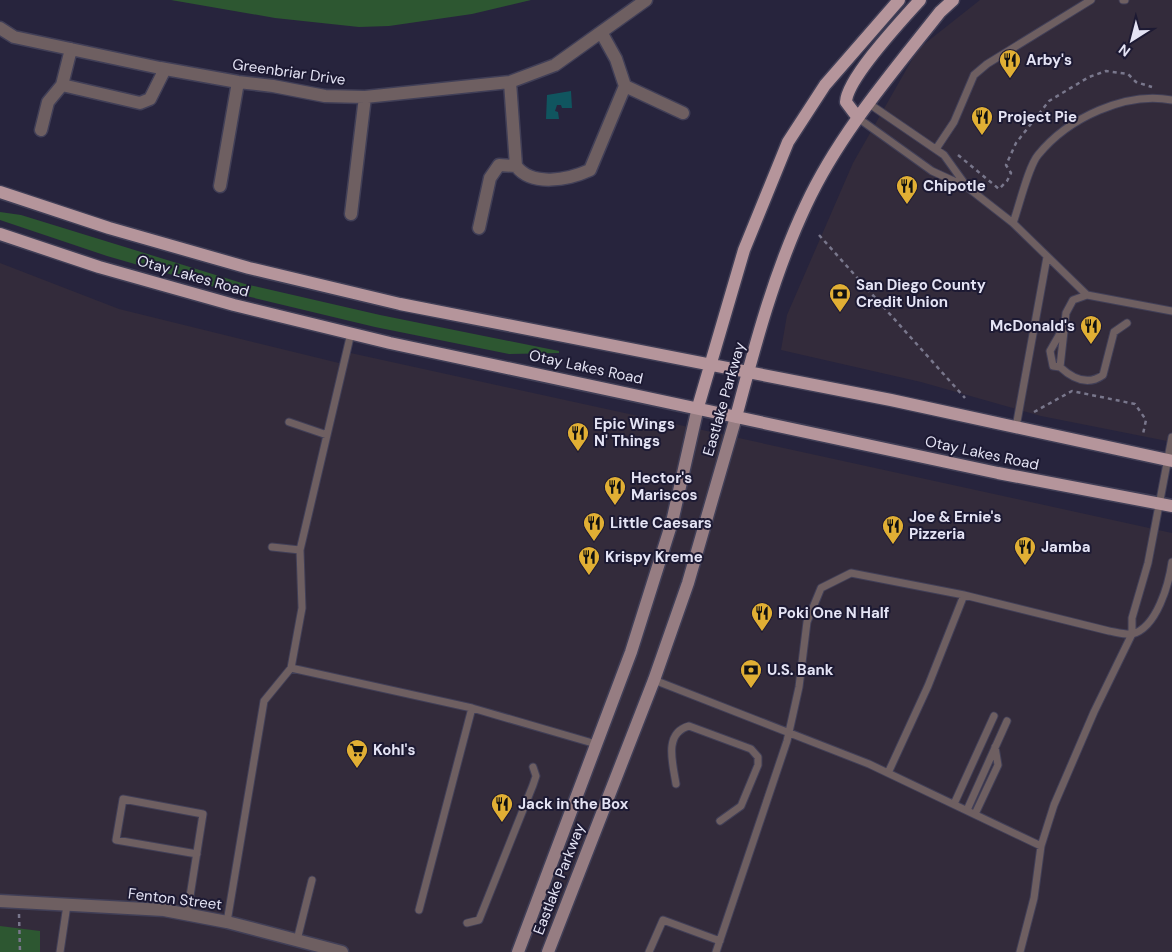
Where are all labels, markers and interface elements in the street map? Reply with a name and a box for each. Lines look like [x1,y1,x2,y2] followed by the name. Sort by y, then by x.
[1107,15,1157,65] north arrow
[1115,40,1134,61] text: N
[998,48,1022,79] restaurant icon: Arby's
[1026,50,1072,70] place label: Arby's
[231,54,347,90] street label: Greenbriar Drive
[970,105,994,136] restaurant icon: Project Pie
[998,107,1077,127] place label: Project Pie
[895,174,919,205] restaurant icon: Chipotle
[923,176,986,196] place label: Chipotle
[135,250,251,302] street label: Otay Lakes Road
[856,275,986,312] place label: San Diego County Credit Union
[828,282,852,313] bank icon: San Diego County Credit Union
[1079,314,1103,345] restaurant icon: McDonald's
[990,316,1075,336] place label: McDonald's
[698,339,750,458] street label: Eastlake Parkway
[527,345,645,389] street label: Otay Lakes Road
[594,414,675,451] place label: Epic Wings N' Things
[566,421,590,452] restaurant icon: Epic Wings N' Things
[923,431,1041,475] street label: Otay Lakes Road
[631,468,698,505] place label: Hector's Mariscos
[603,475,627,506] restaurant icon: Hector's Mariscos
[909,507,1001,544] place label: Joe & Ernie's Pizzeria
[582,511,606,542] restaurant icon: Little Caesars
[610,513,712,533] place label: Little Caesars
[881,514,905,545] restaurant icon: Joe & Ernie's Pizzeria
[1013,535,1037,566] restaurant icon: Jamba
[1041,537,1091,557] place label: Jamba
[577,545,601,576] restaurant icon: Krispy Kreme
[605,547,703,567] place label: Krispy Kreme
[750,601,774,632] restaurant icon: Poki One N Half
[778,603,889,623] place label: Poki One N Half
[739,658,763,689] bank icon: U.S. Bank
[767,660,834,680] place label: U.S. Bank
[345,738,369,769] supermarket icon: Kohl's
[373,740,416,760] place label: Kohl's
[490,792,514,823] restaurant icon: Jack in the Box
[518,794,629,814] place label: Jack in the Box
[529,820,590,938] street label: Eastlake Parkway
[127,883,223,915] street label: Fenton Street

